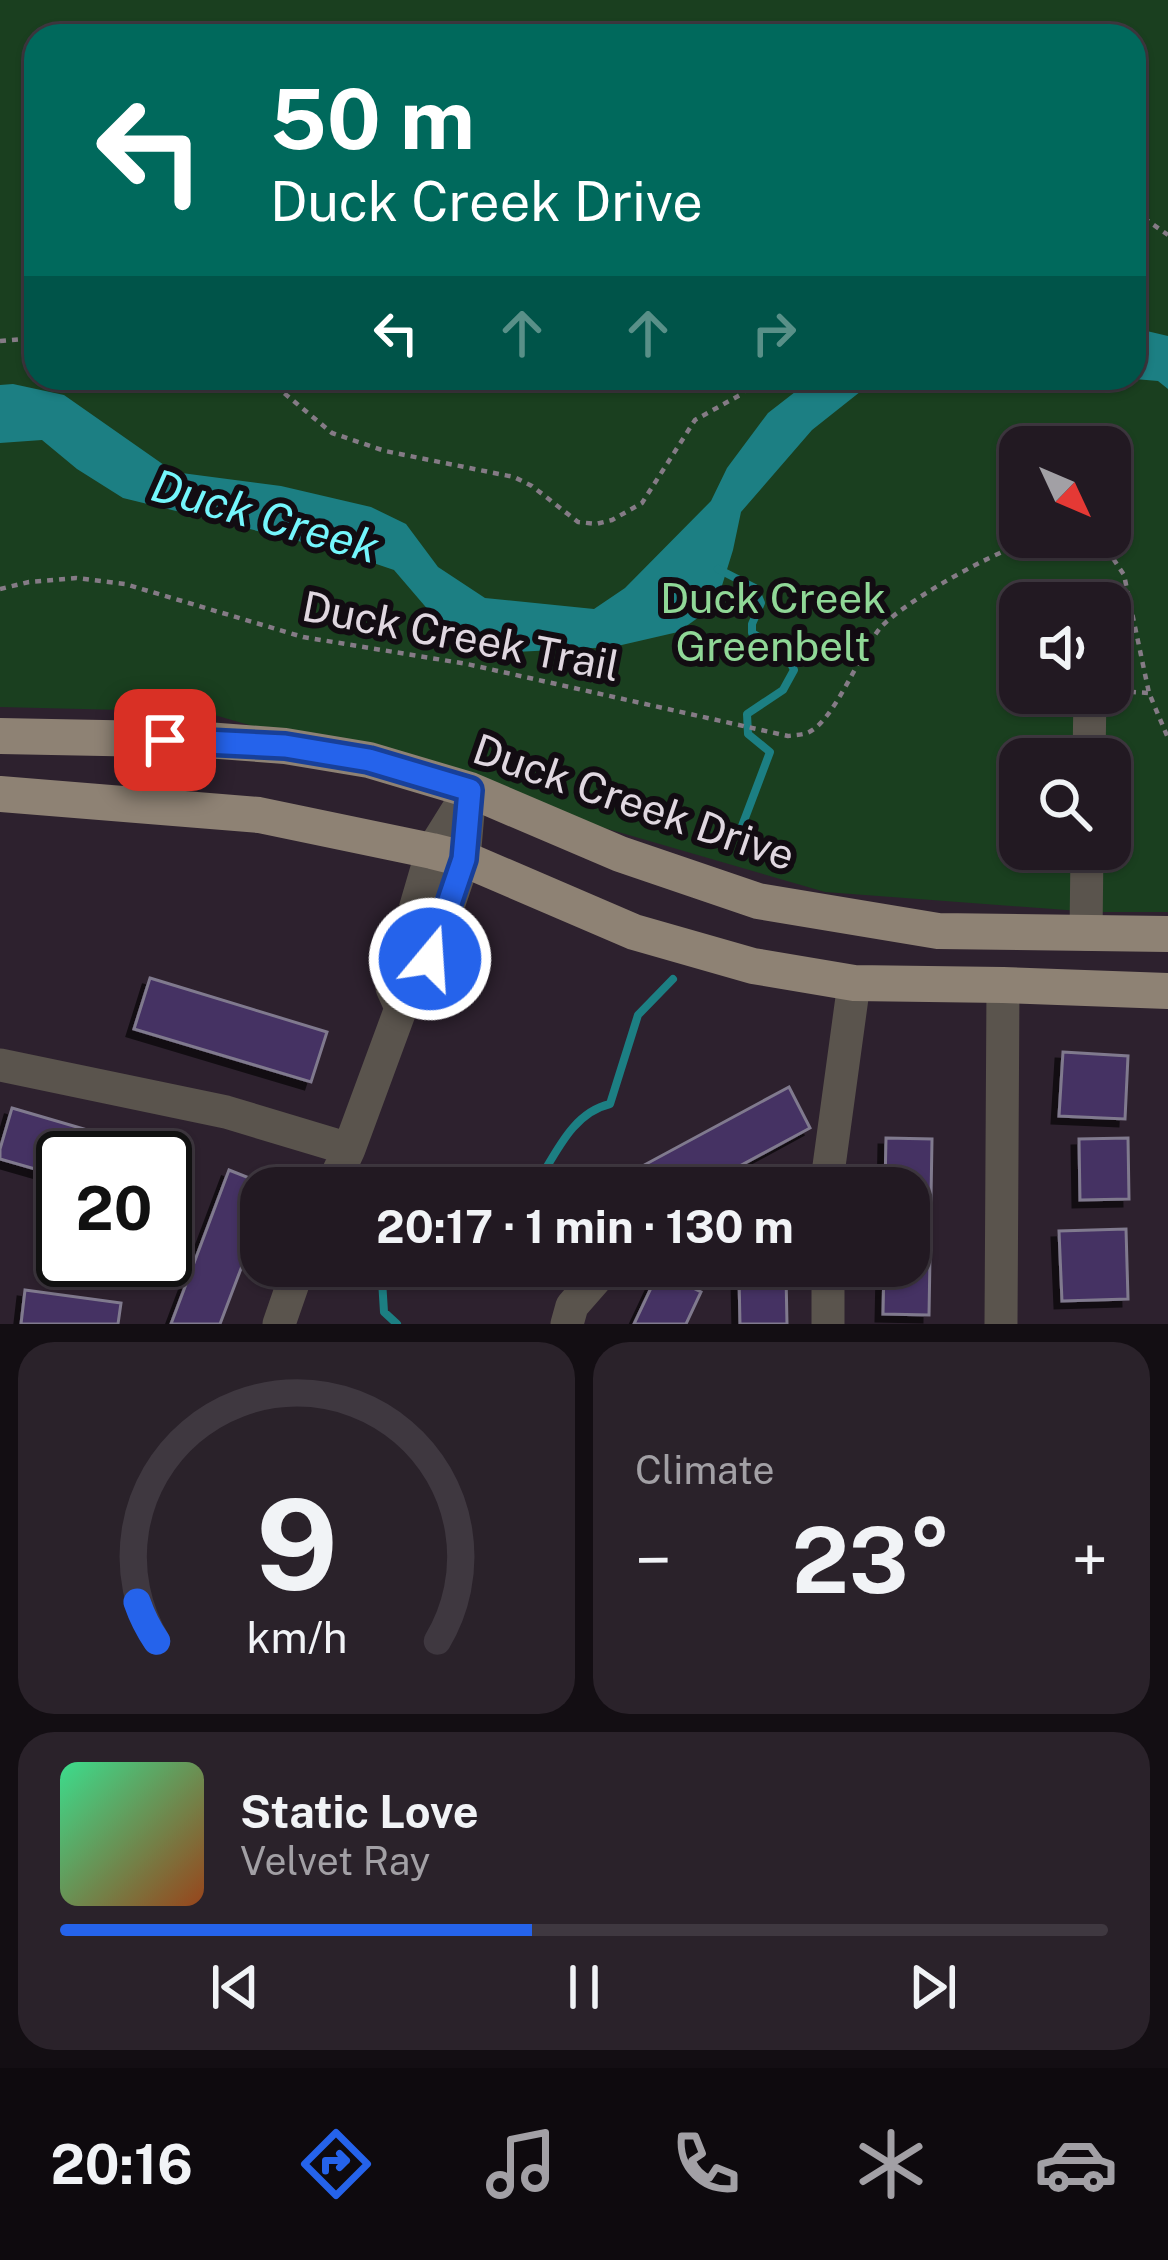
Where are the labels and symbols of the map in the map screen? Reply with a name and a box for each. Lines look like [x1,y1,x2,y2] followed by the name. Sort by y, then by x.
[999,426,1131,558] north arrow
[145,458,386,573] water label: Duck Creek
[660,573,886,670] park label: Duck Creek Greenbelt
[298,581,624,690] street label: Duck Creek Trail
[114,689,216,791] pin
[467,724,801,880] street label: Duck Creek Drive
[367,896,493,1022] position arrow
[36,1131,192,1287] speed limit sign: 20

